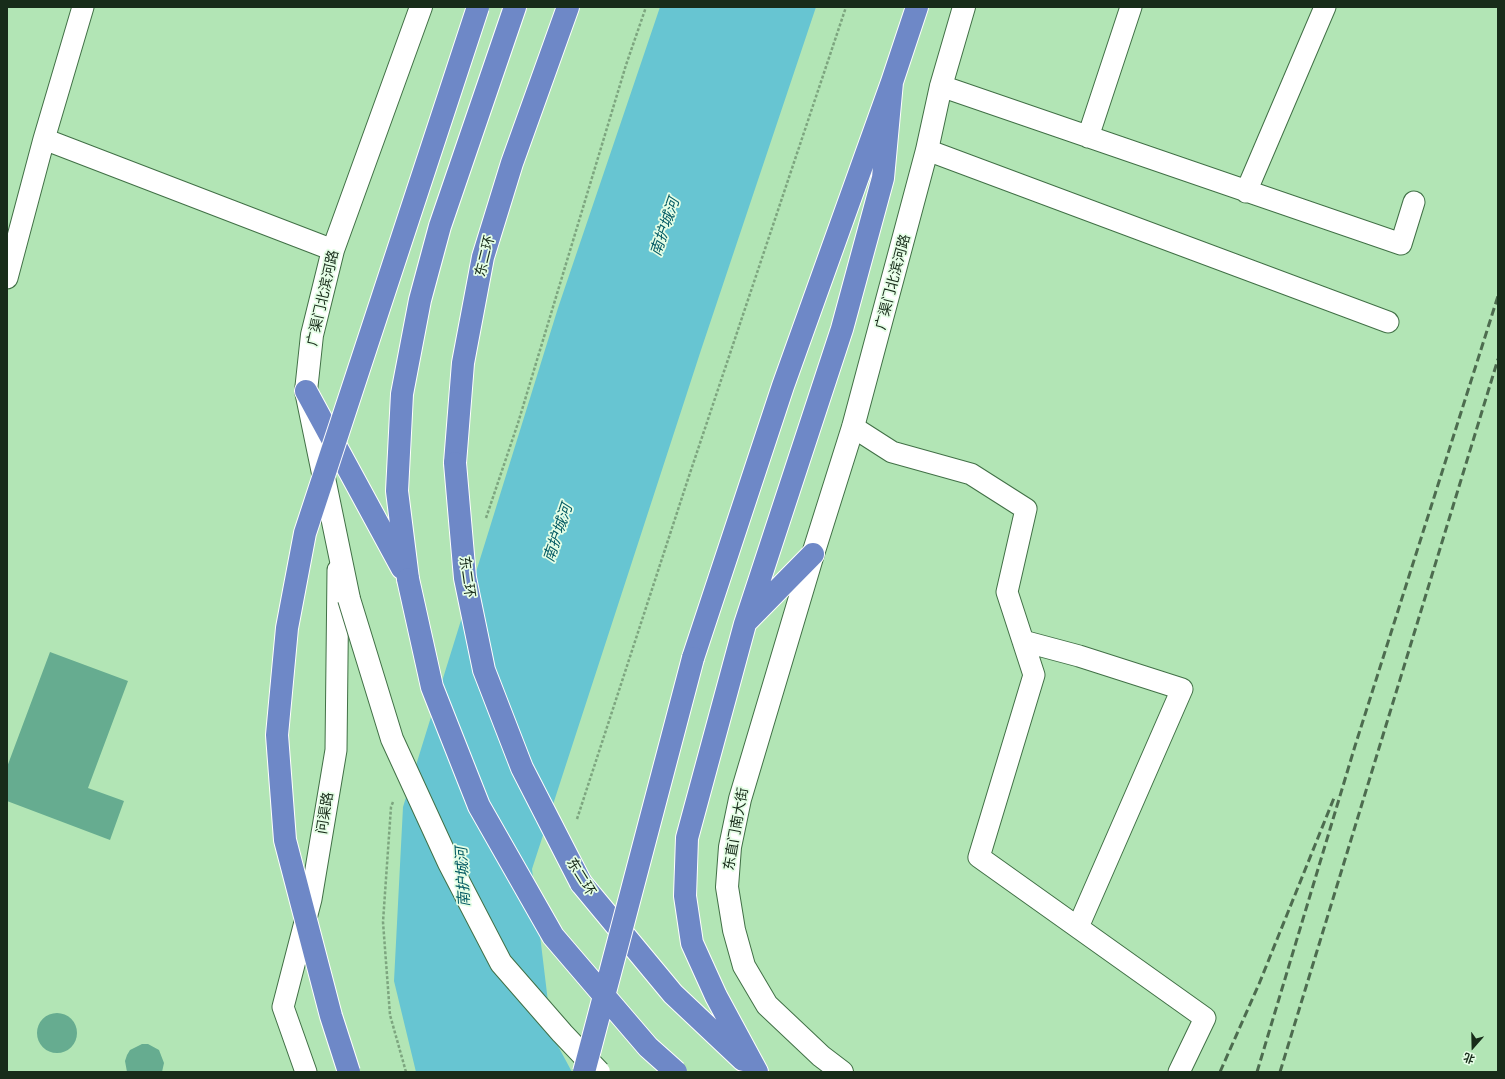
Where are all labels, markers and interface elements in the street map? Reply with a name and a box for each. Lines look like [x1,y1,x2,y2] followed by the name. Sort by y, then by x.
[647,196,683,258] water label: 南护城河
[872,232,914,332] street label: 广渠门北滨河路
[472,234,498,278] street label: 东二环
[304,248,342,348] street label: 广渠门北滨河路
[540,502,576,564] water label: 南护城河
[456,555,478,599] street label: 东二环
[720,786,752,872] street label: 东直门南大街
[313,791,337,835] street label: 问渠路
[452,847,474,907] water label: 南护城河
[563,855,599,899] street label: 东二环
[1453,1027,1493,1067] north arrow
[1461,1050,1476,1068] text: 北

